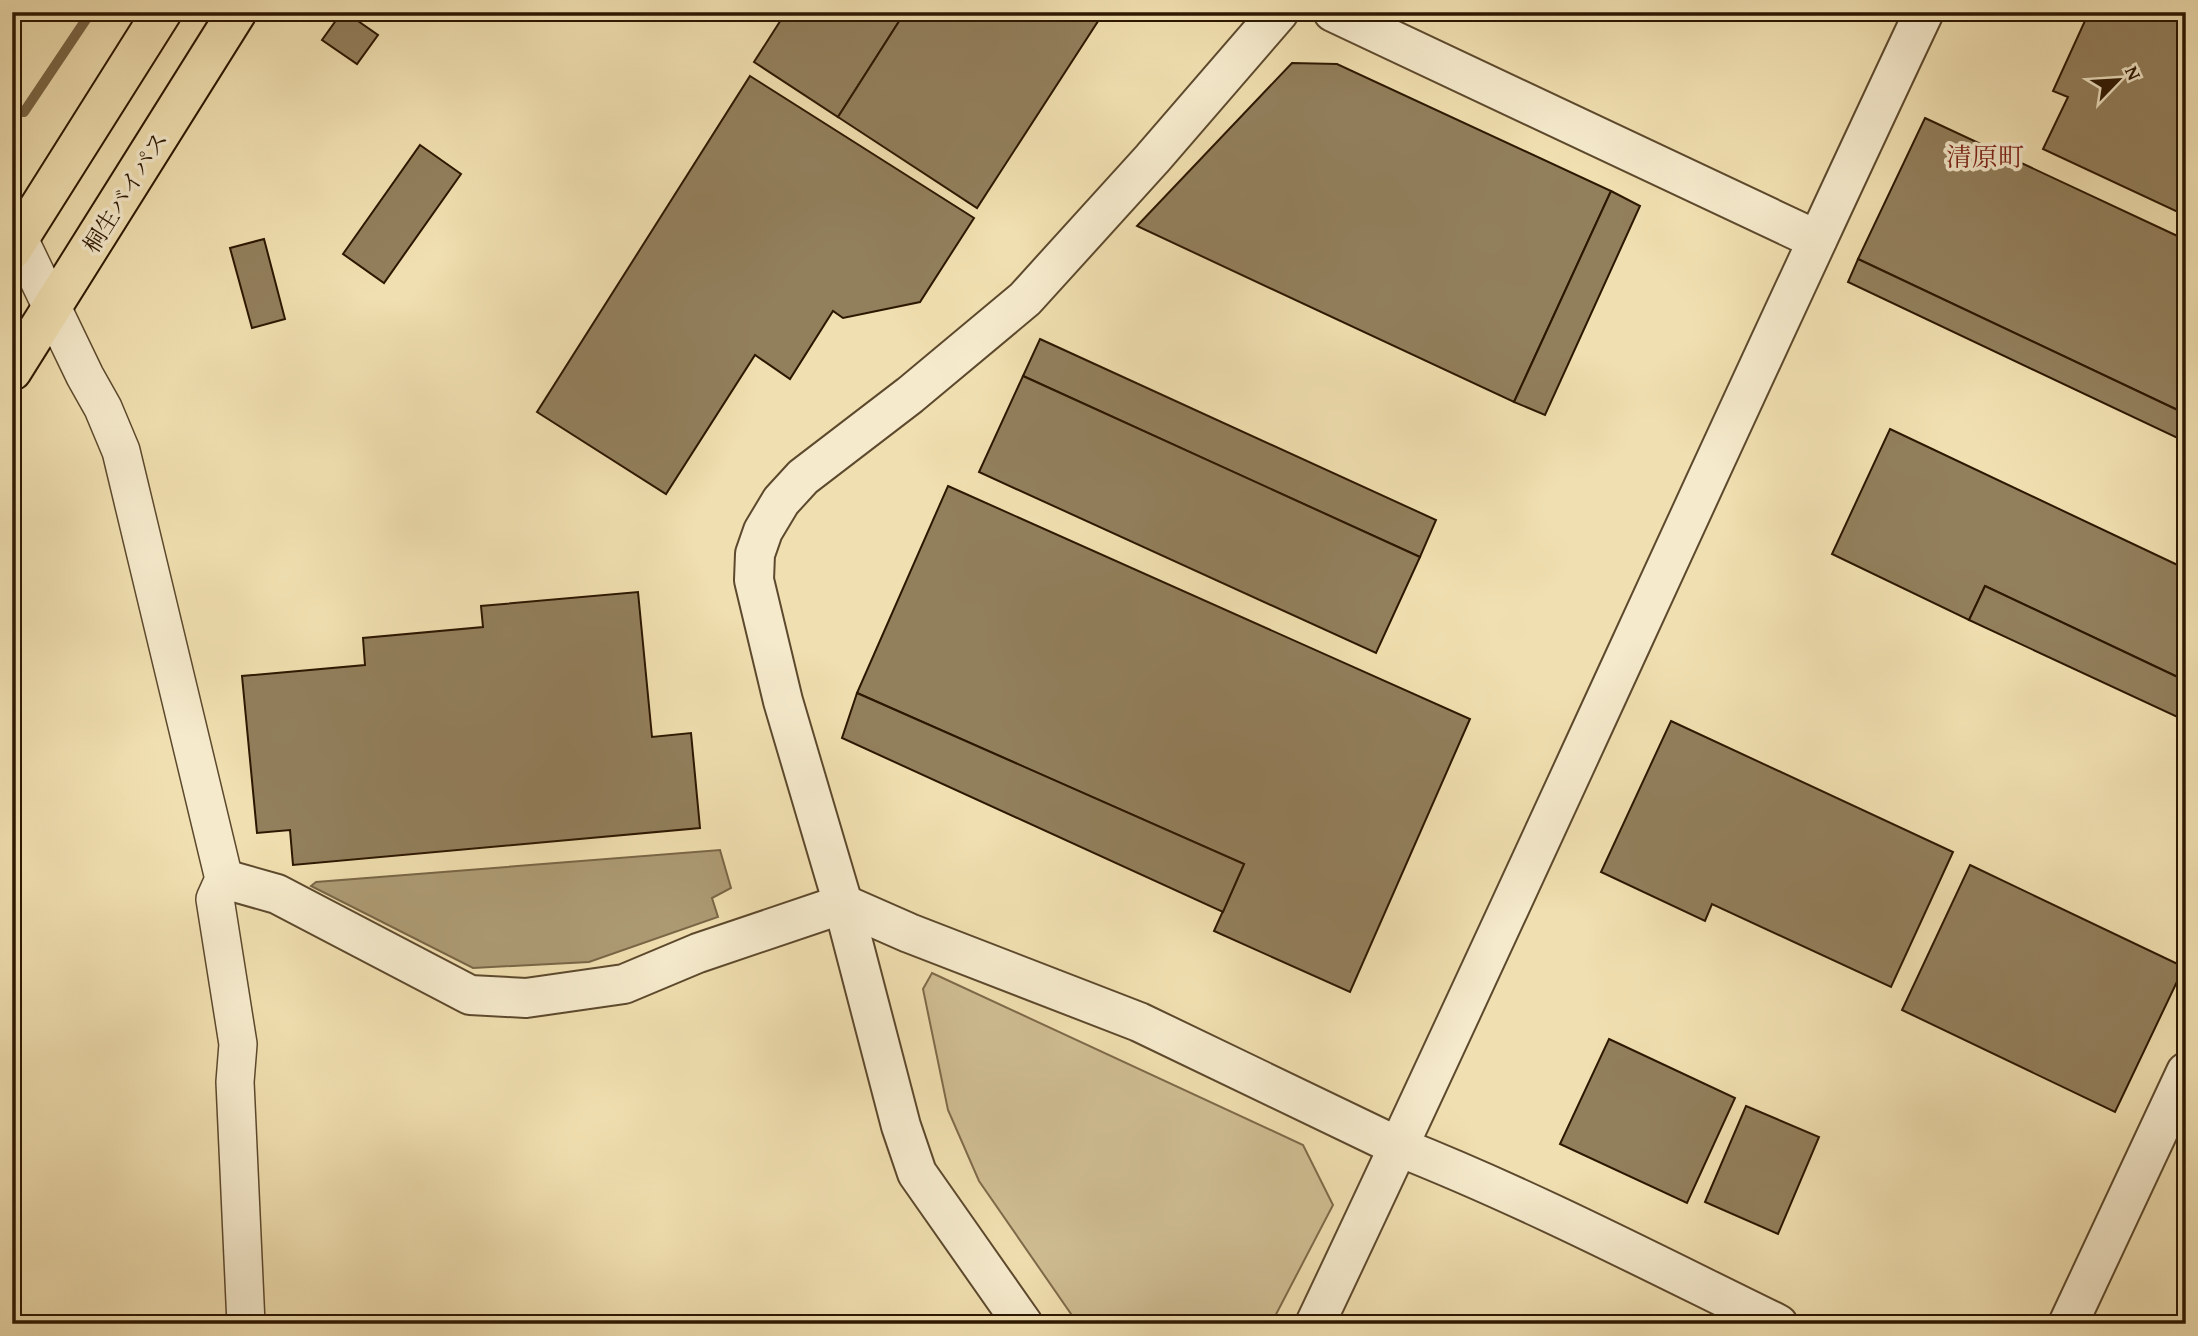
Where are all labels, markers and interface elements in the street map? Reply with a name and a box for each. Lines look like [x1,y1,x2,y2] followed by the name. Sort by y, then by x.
[2082,46,2152,116] north arrow
[2118,61,2149,85] text: N
[75,125,175,259] street label: 桐生バイパス
[1946,137,2024,176] district label: 清原町

